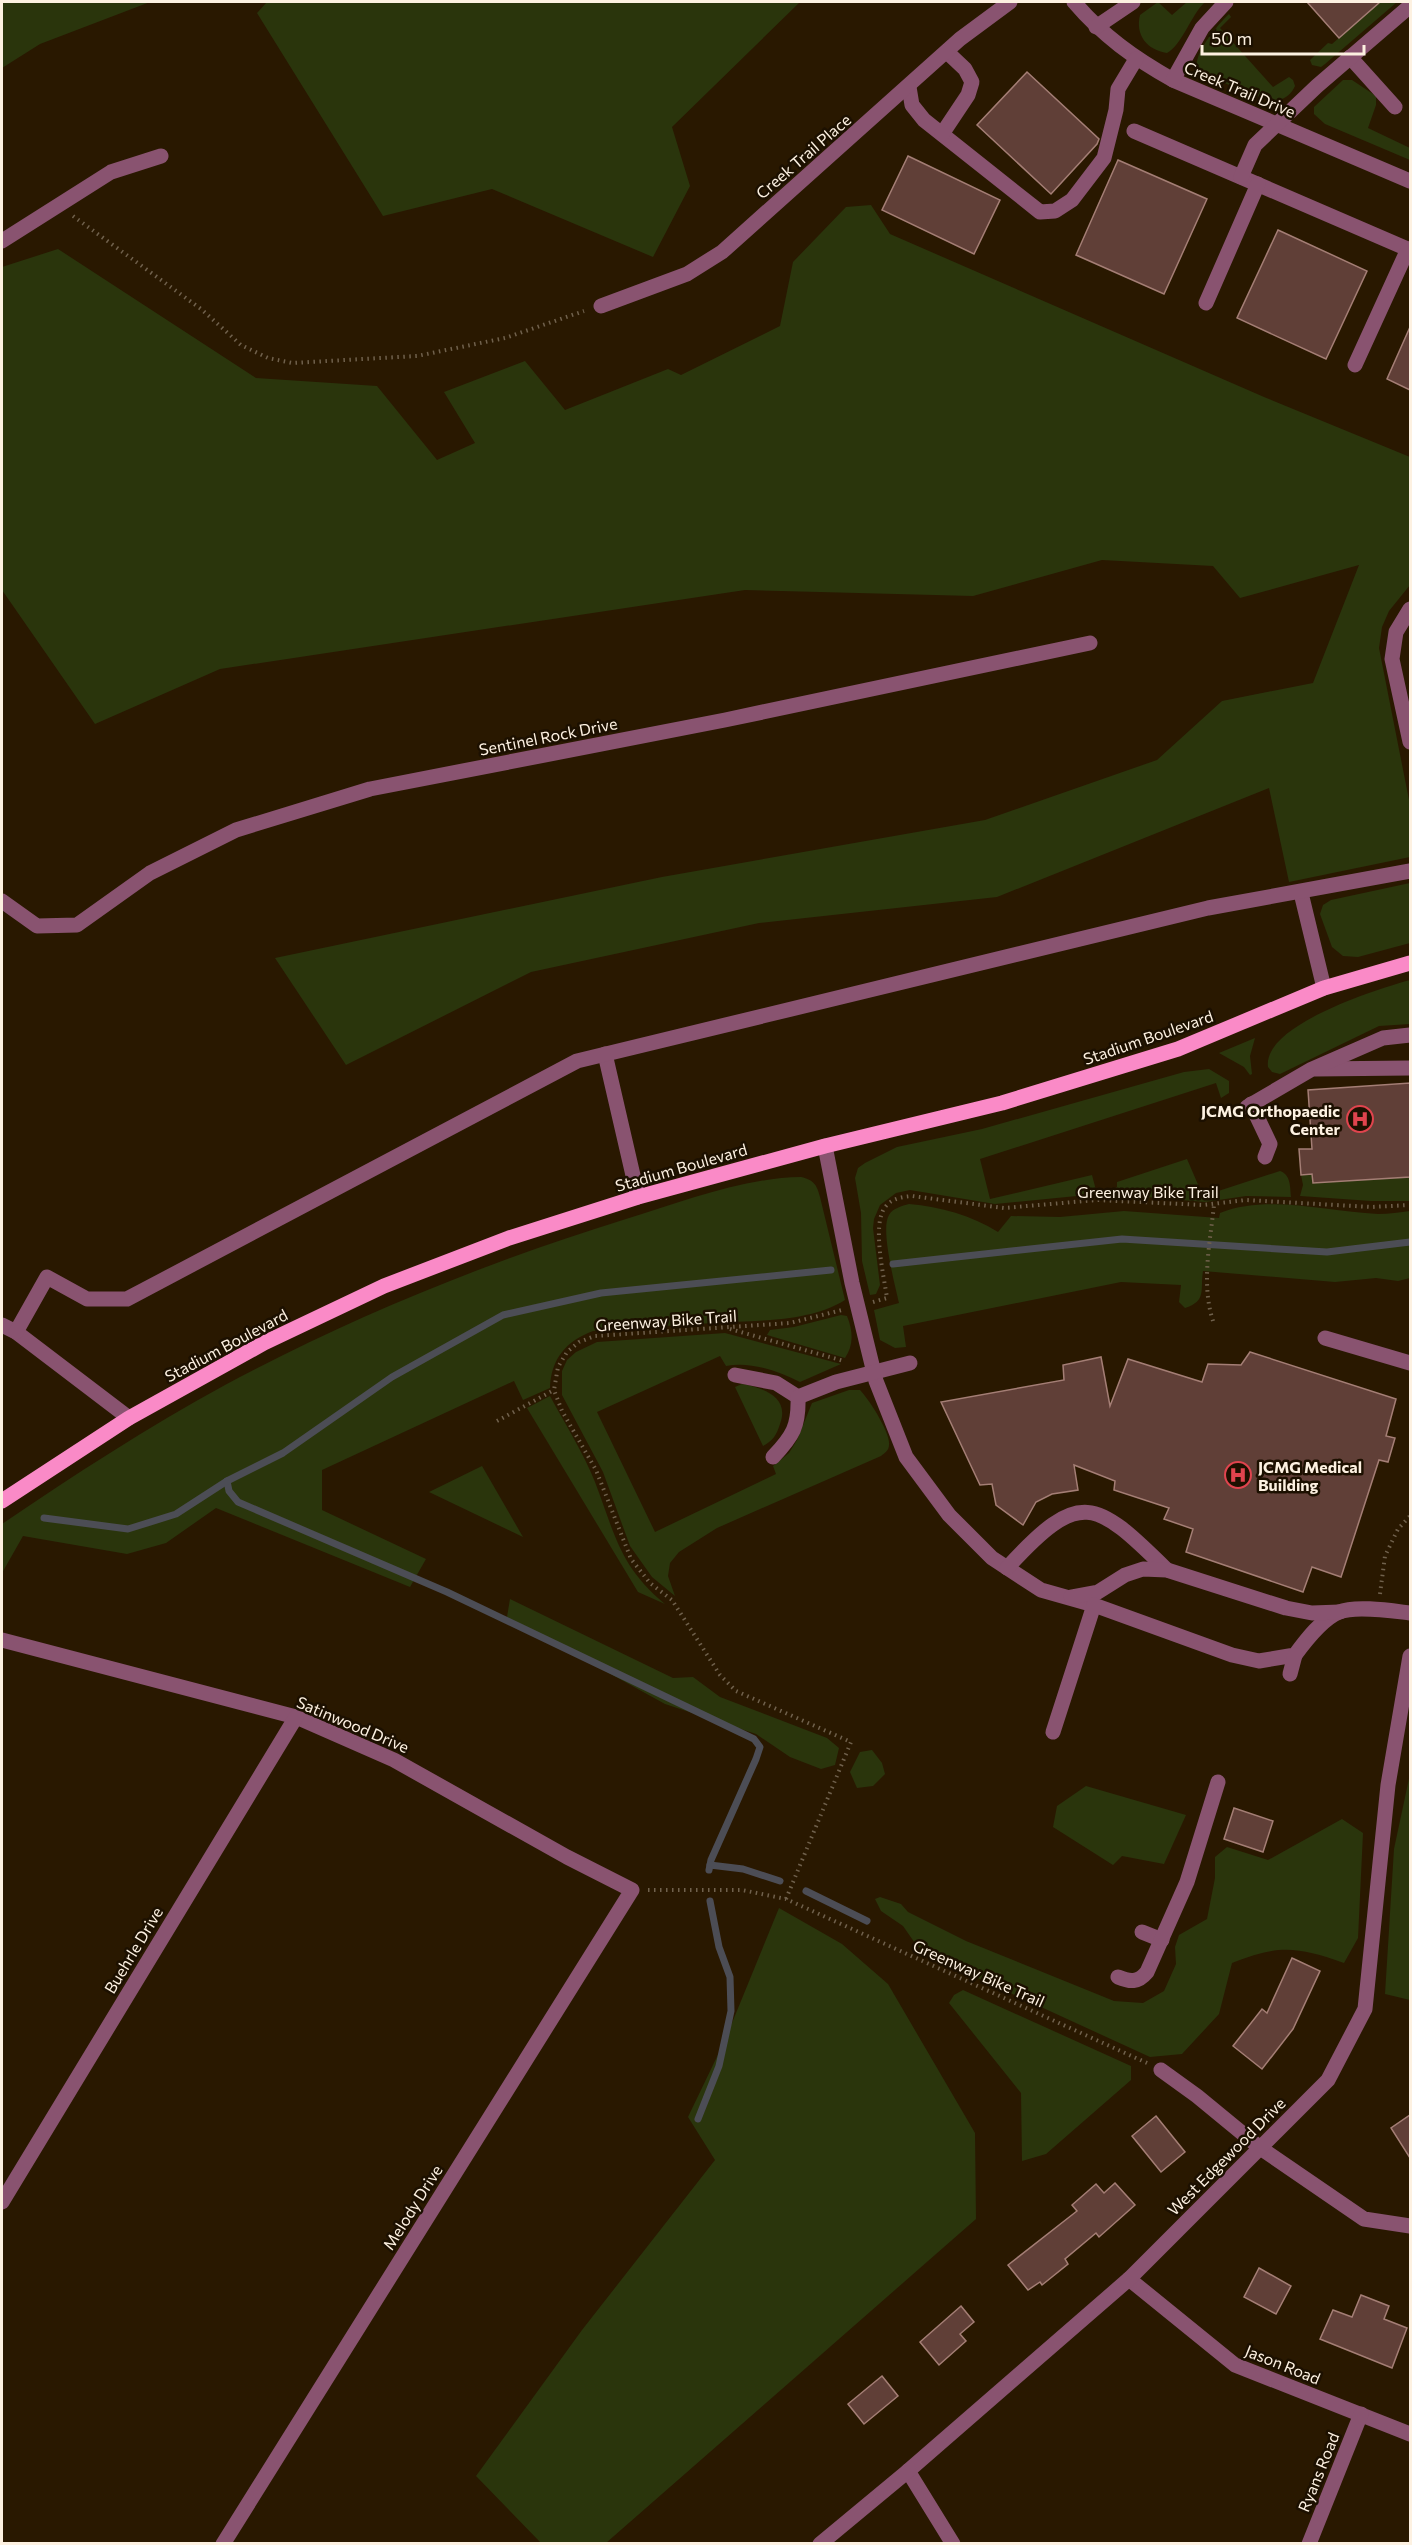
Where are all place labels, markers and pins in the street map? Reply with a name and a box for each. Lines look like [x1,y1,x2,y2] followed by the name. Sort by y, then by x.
[1201,1101,1340,1138] place label: JCMG Orthopaedic Center
[1345,1104,1375,1134] hospital icon: JCMG Orthopaedic Center
[1258,1457,1362,1494] place label: JCMG Medical Building
[1223,1460,1253,1490] hospital icon: JCMG Medical Building

